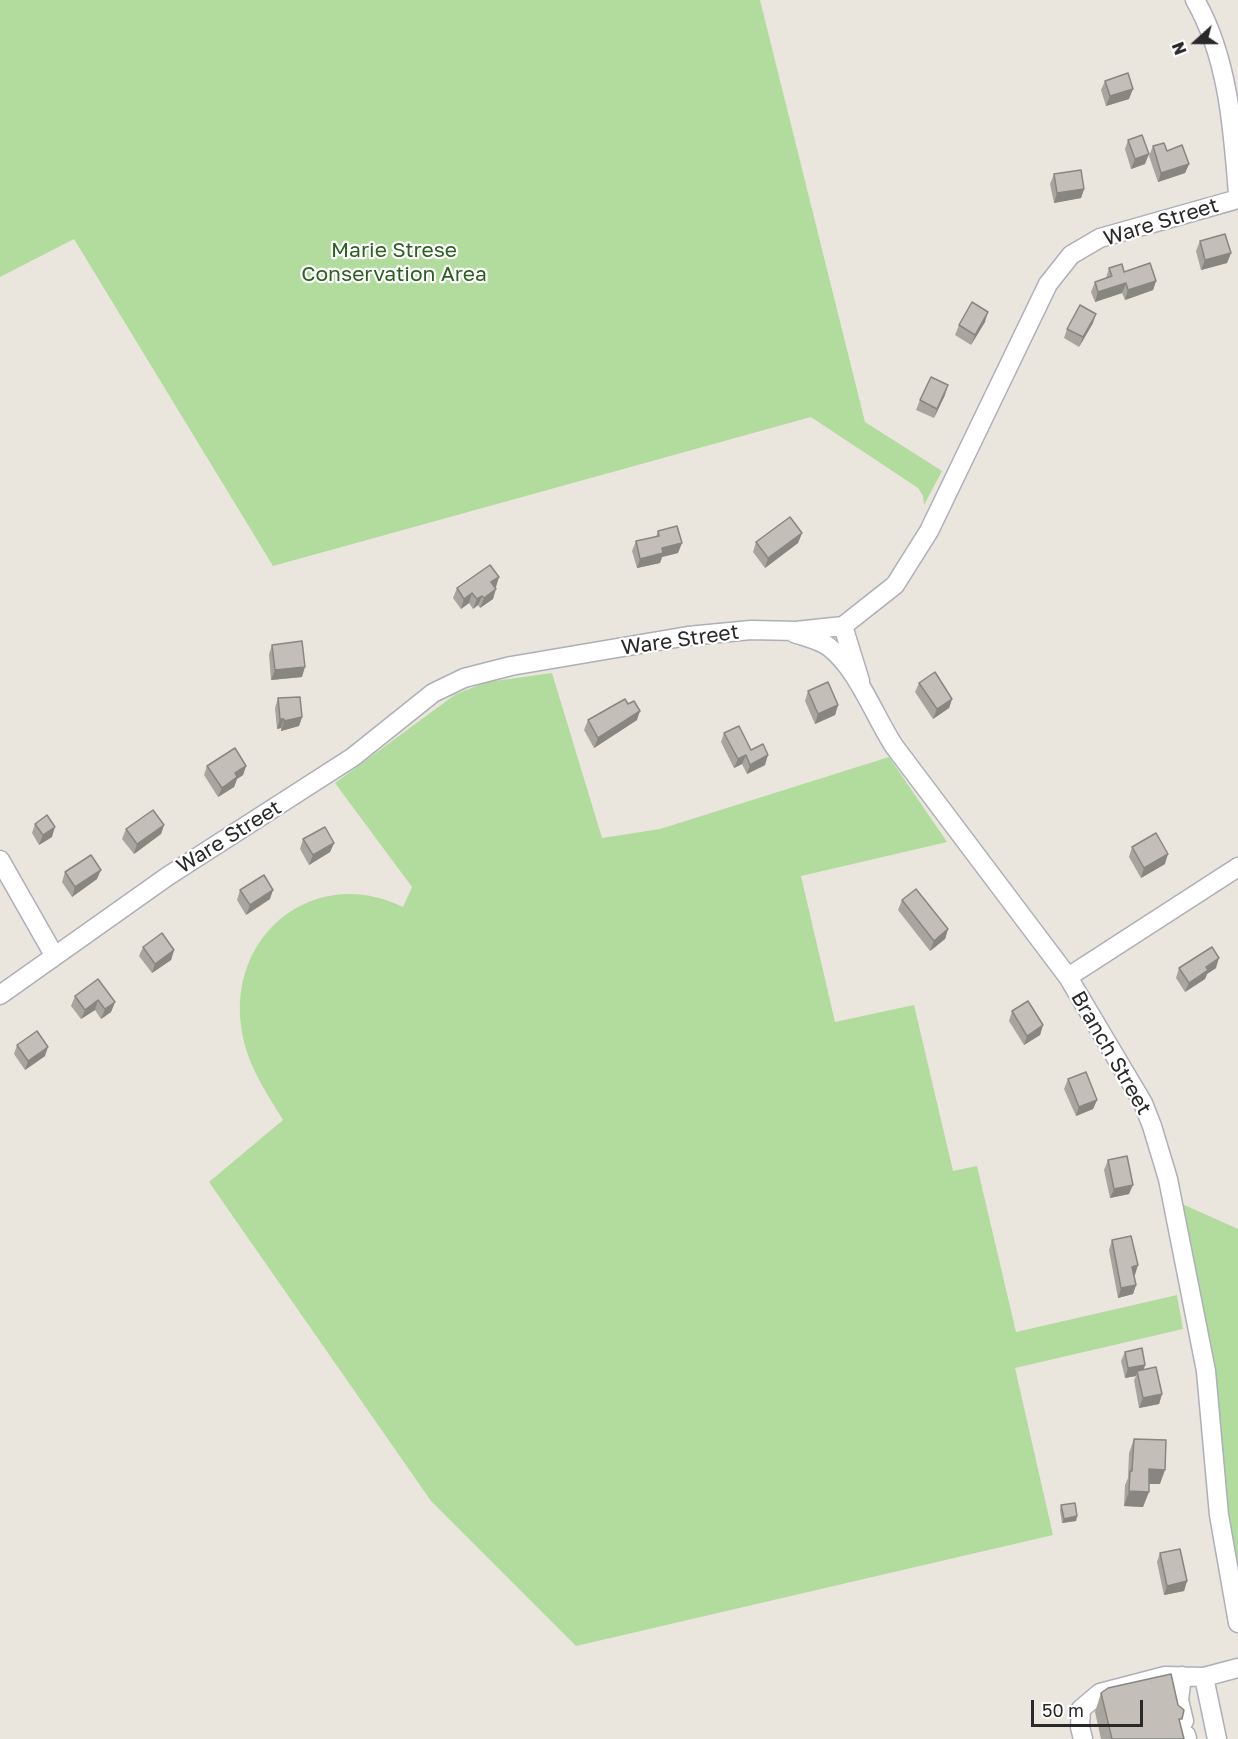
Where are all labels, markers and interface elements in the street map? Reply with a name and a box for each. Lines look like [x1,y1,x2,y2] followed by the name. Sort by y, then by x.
[1166,12,1226,72] north arrow
[1168,39,1191,58] text: N
[1101,193,1221,251] street label: Ware Street
[301,237,487,287] park label: Marie Strese Conservation Area
[619,619,741,661] street label: Ware Street
[172,795,286,879] street label: Ware Street
[1065,987,1157,1119] street label: Branch Street
[1034,1688,1146,1726] scale bar
[1042,1699,1084,1721] text: 50 m

